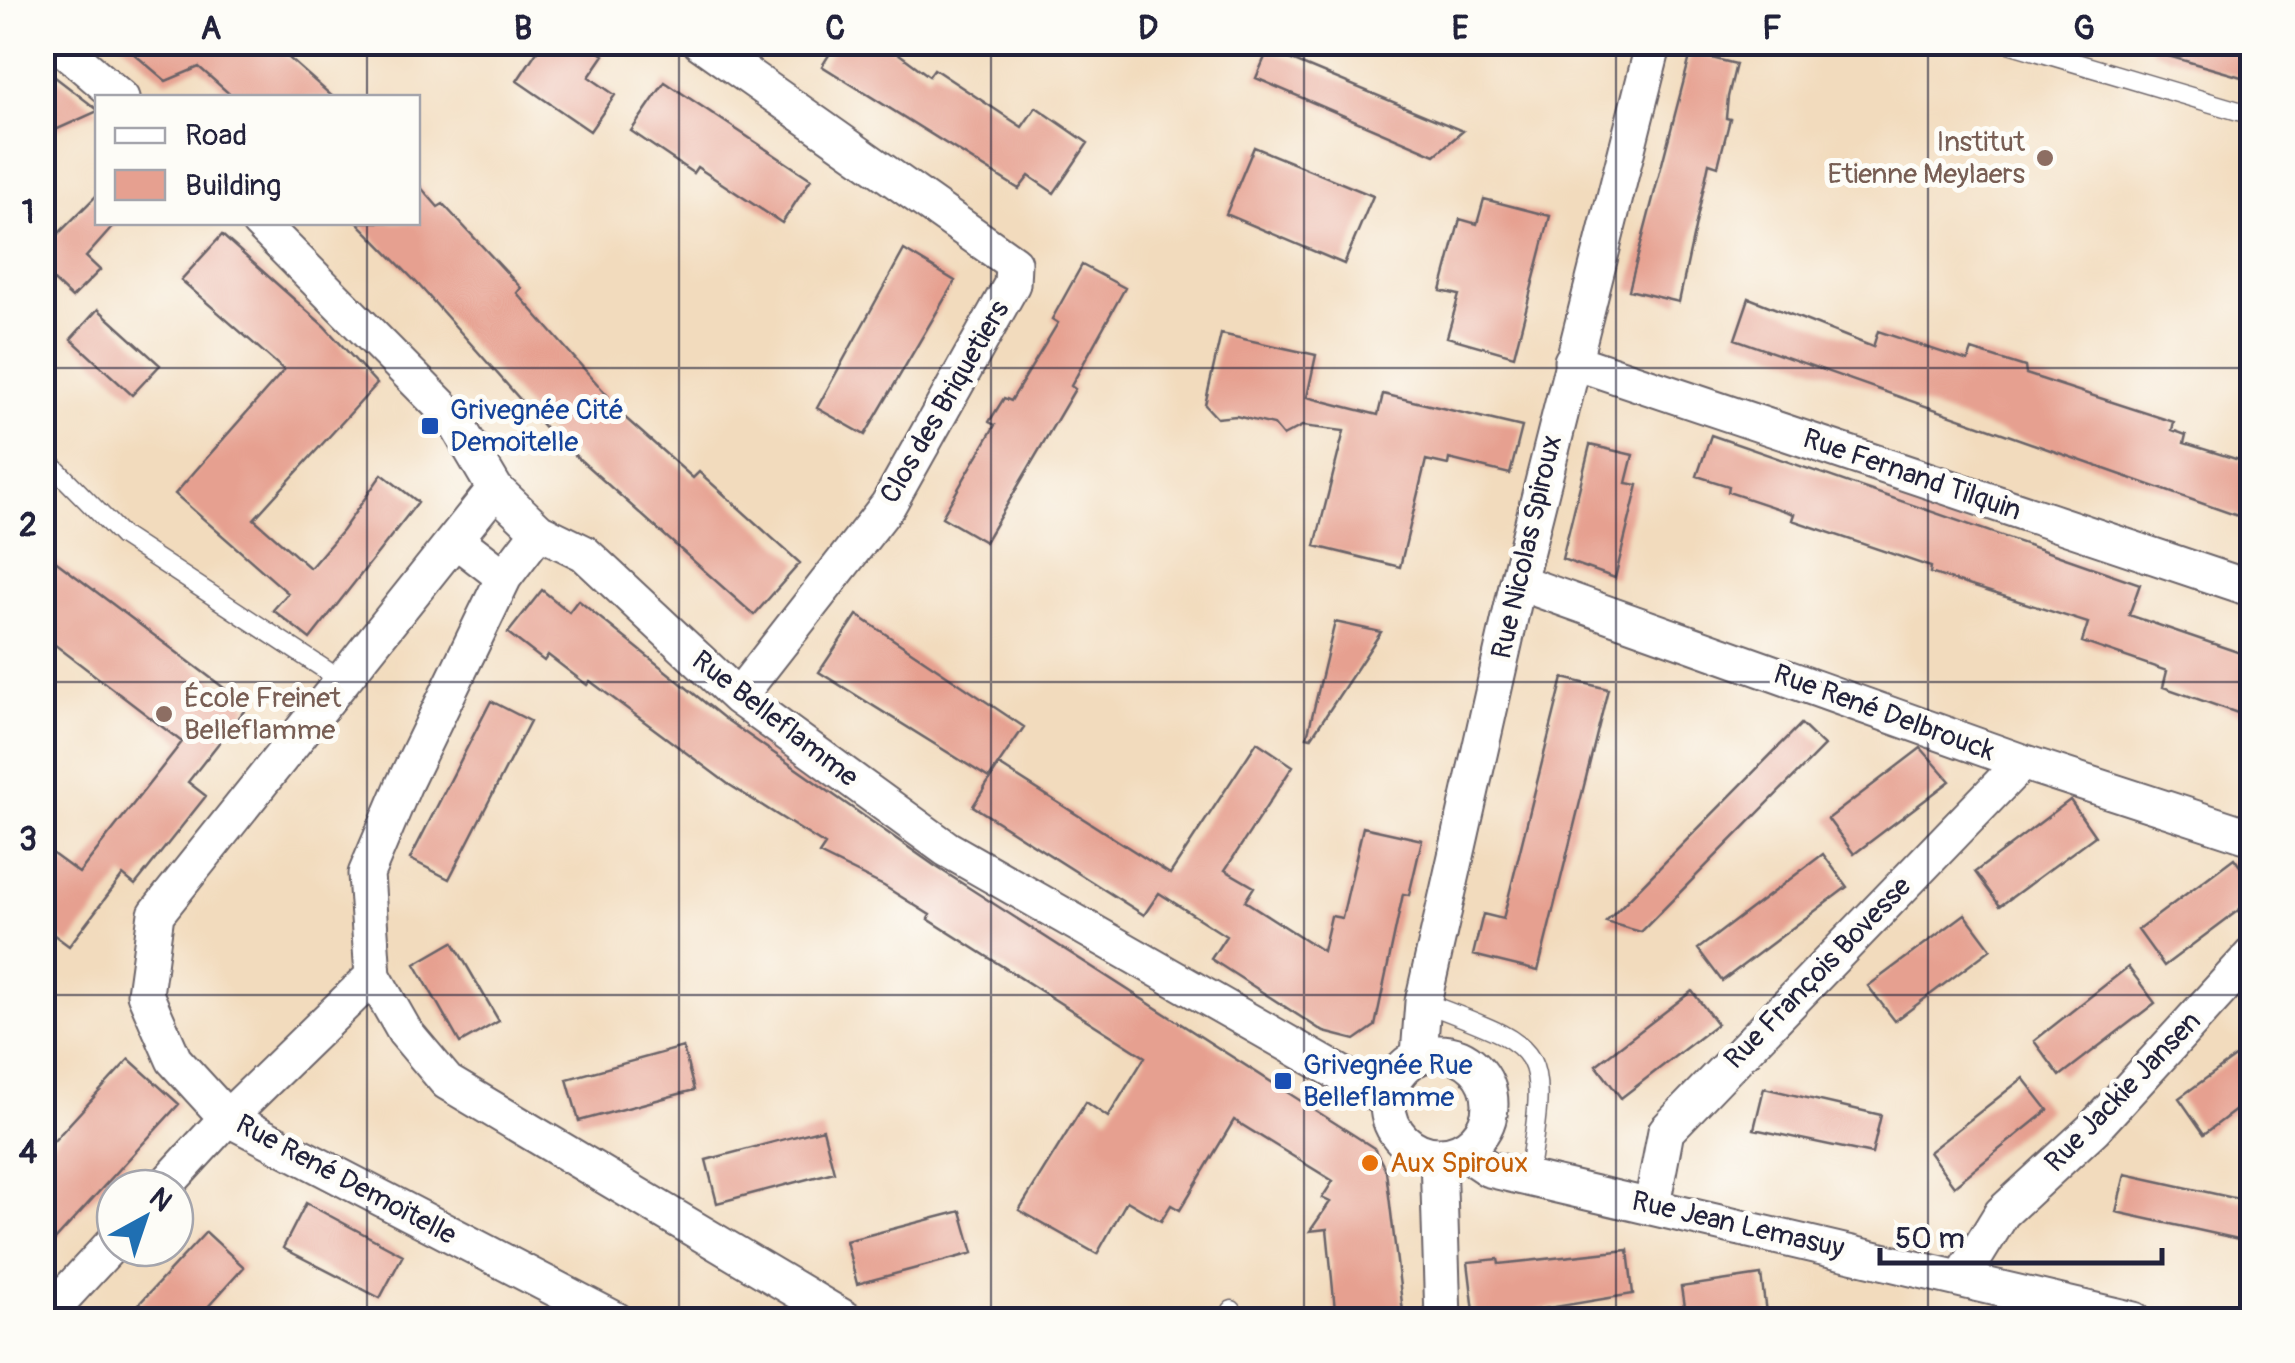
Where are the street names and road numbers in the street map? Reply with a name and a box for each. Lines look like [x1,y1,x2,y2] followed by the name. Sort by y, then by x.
[873,294,1017,510] street label: Clos des Briquetiers
[1798,421,2026,529] street label: Rue Fernand Tilquin
[1484,432,1570,662] street label: Rue Nicolas Spiroux
[685,643,865,795] street label: Rue Belleflamme
[1769,657,2000,769] street label: Rue René Delbrouck
[1717,869,1919,1077] street label: Rue François Bovesse
[2038,1004,2208,1180] street label: Rue Jackie Jansen
[230,1107,462,1253] street label: Rue René Demoitelle
[1628,1184,1848,1266] street label: Rue Jean Lemasuy

